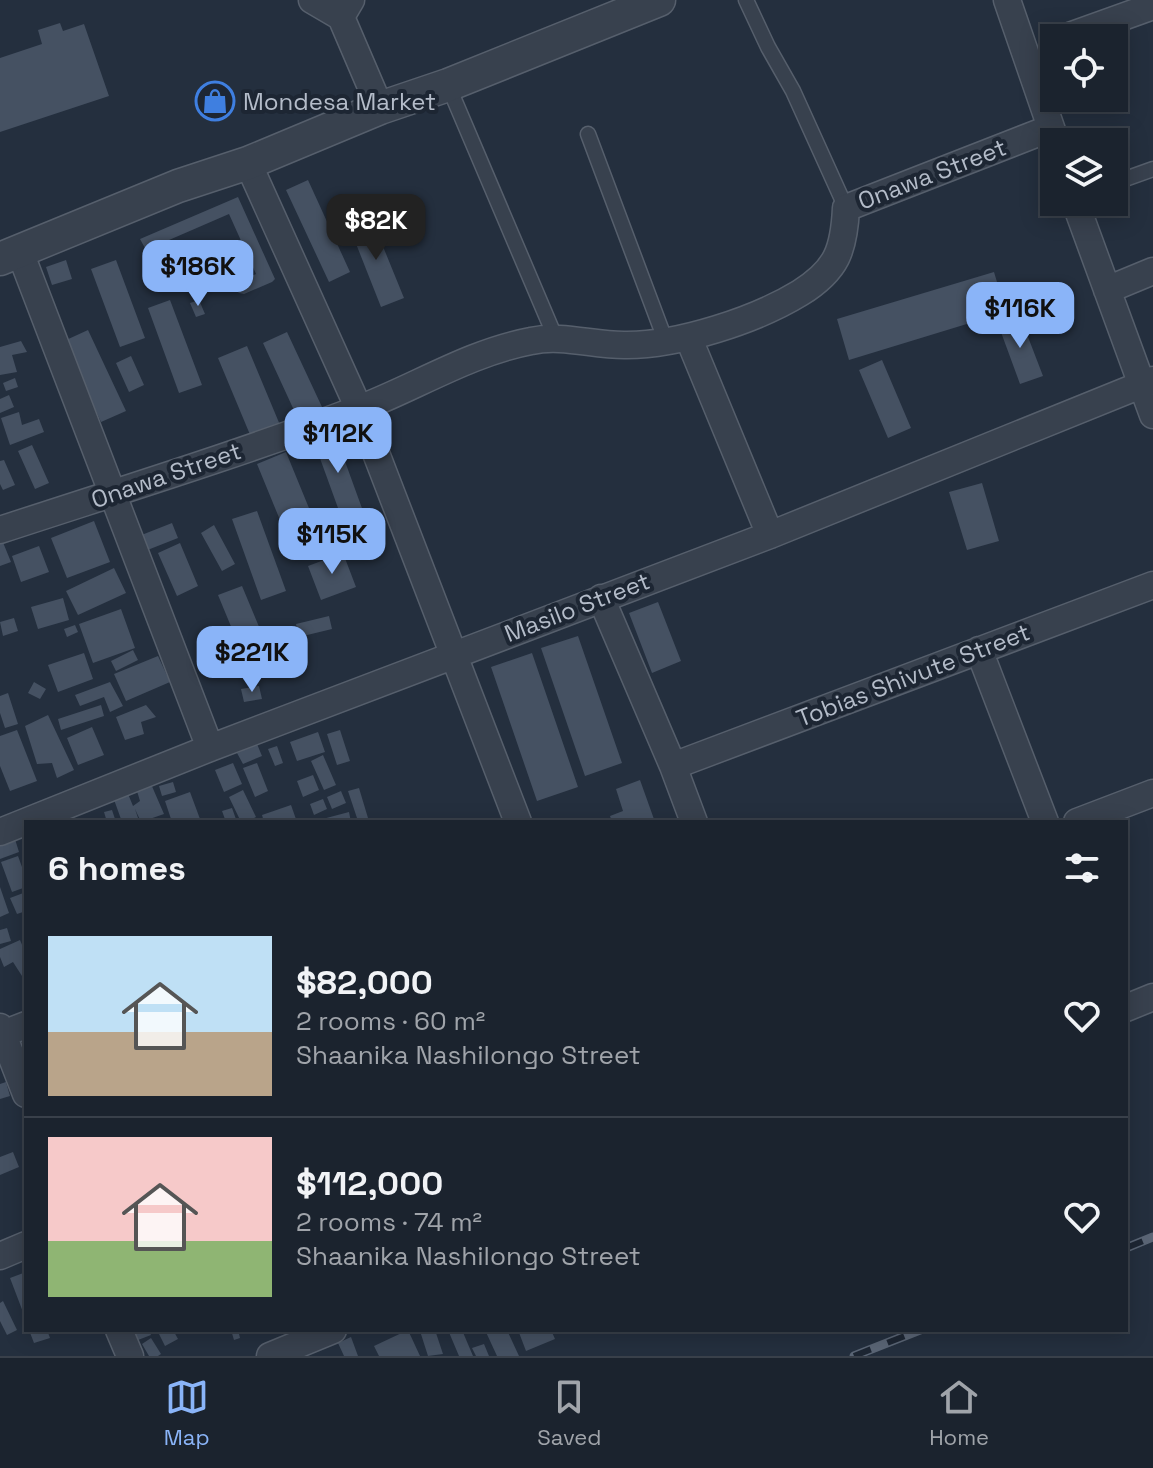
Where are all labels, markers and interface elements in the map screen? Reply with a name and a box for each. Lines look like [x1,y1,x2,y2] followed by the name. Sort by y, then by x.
[1040,24,1128,216] map controls
[1040,24,1128,112] button: locate
[194,80,236,122] shop icon: Mondesa Market
[243,86,436,117] place label: Mondesa Market
[1040,128,1128,216] button: layers
[853,131,1011,217] street label: Onawa Street
[329,194,423,262] pin: $82K
[344,203,408,237] text: $82K
[142,240,254,308] pin: $186K
[160,249,236,283] text: $186K
[964,282,1076,350] pin: $116K
[984,291,1056,325] text: $116K
[282,407,394,475] pin: $112K
[303,416,373,450] text: $112K
[87,435,245,515] street label: Onawa Street
[276,508,388,576] pin: $115K
[296,517,368,551] text: $115K
[500,565,654,649] street label: Masilo Street
[792,616,1034,734] street label: Tobias Shivute Street
[196,626,308,694] pin: $221K
[215,635,289,669] text: $221K
[1060,846,1104,890] icon: filters
[48,847,186,890] text: 6 homes
[296,961,433,1004] text: $82,000
[112,968,208,1064] icon: home
[1060,994,1104,1038] icon: heart
[296,1004,485,1038] text: 2 rooms · 60 m²
[296,1038,641,1072] text: Shaanika Nashilongo Street
[296,1162,443,1205] text: $112,000
[112,1169,208,1265] icon: home
[1060,1195,1104,1239] icon: heart
[296,1205,482,1239] text: 2 rooms · 74 m²
[296,1239,641,1273] text: Shaanika Nashilongo Street
[164,1375,210,1451] tab: Map
[537,1375,602,1451] tab: Saved
[929,1375,989,1451] tab: Home

